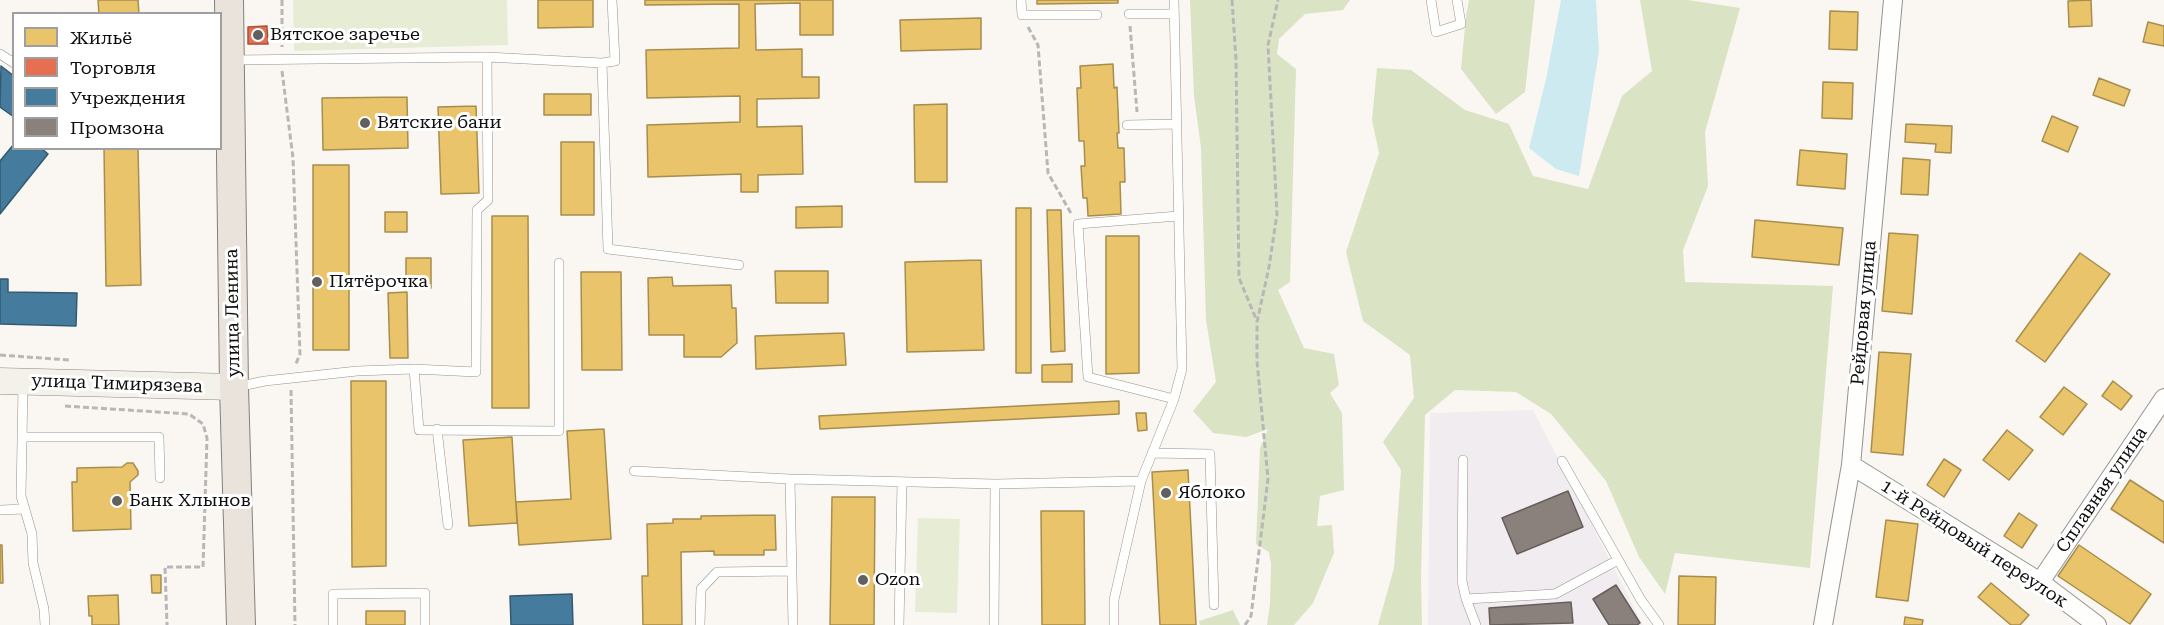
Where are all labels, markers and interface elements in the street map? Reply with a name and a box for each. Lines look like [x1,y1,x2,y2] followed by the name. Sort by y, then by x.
[12,12,222,150] legend
[270,24,420,46] place label: Вятское заречье
[70,27,132,48] text: Жильё
[251,28,265,42] marker: Вятское заречье
[70,57,156,78] text: Торговля
[70,87,185,108] text: Учреждения
[377,112,502,134] place label: Вятские бани
[358,116,372,130] marker: Вятские бани
[70,117,164,138] text: Промзона
[1847,240,1881,386] street label: Рейдовая улица
[221,248,245,378] street label: улица Ленина
[329,271,428,293] place label: Пятёрочка
[310,275,324,289] marker: Пятёрочка
[31,370,203,398] street label: улица Тимирязева
[2052,423,2152,557] street label: Сплавная улица
[1876,475,2072,613] street label: 1-й Рейдовый переулок
[1178,482,1246,504] place label: Яблоко
[1159,486,1173,500] marker: Яблоко
[129,490,251,512] place label: Банк Хлынов
[110,494,124,508] marker: Банк Хлынов
[875,569,920,591] place label: Ozon
[856,573,870,587] marker: Ozon

